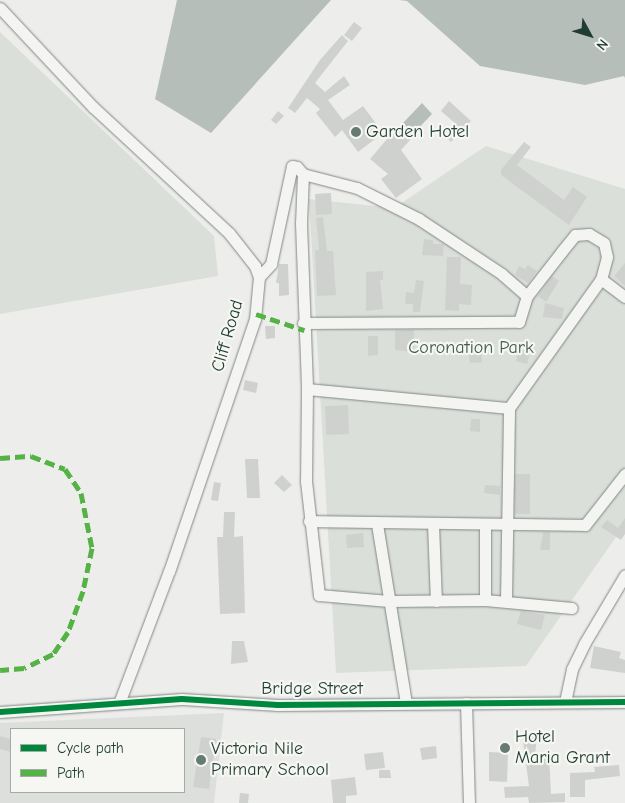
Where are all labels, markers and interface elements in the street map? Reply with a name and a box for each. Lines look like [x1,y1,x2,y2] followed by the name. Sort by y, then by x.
[565,10,615,60] north arrow
[593,36,612,54] text: N
[366,121,469,143] place label: Garden Hotel
[350,126,362,138] marker: Garden Hotel
[207,297,249,375] street label: Cliff Road
[408,337,534,359] park label: Coronation Park
[261,678,363,700] street label: Bridge Street
[515,727,610,770] place label: Hotel Maria Grant
[10,728,185,793] legend
[57,739,124,757] text: Cycle path
[211,739,329,782] place label: Victoria Nile Primary School
[499,742,511,754] marker: Hotel Maria Grant
[195,754,207,766] marker: Victoria Nile Primary School
[57,764,85,782] text: Path

